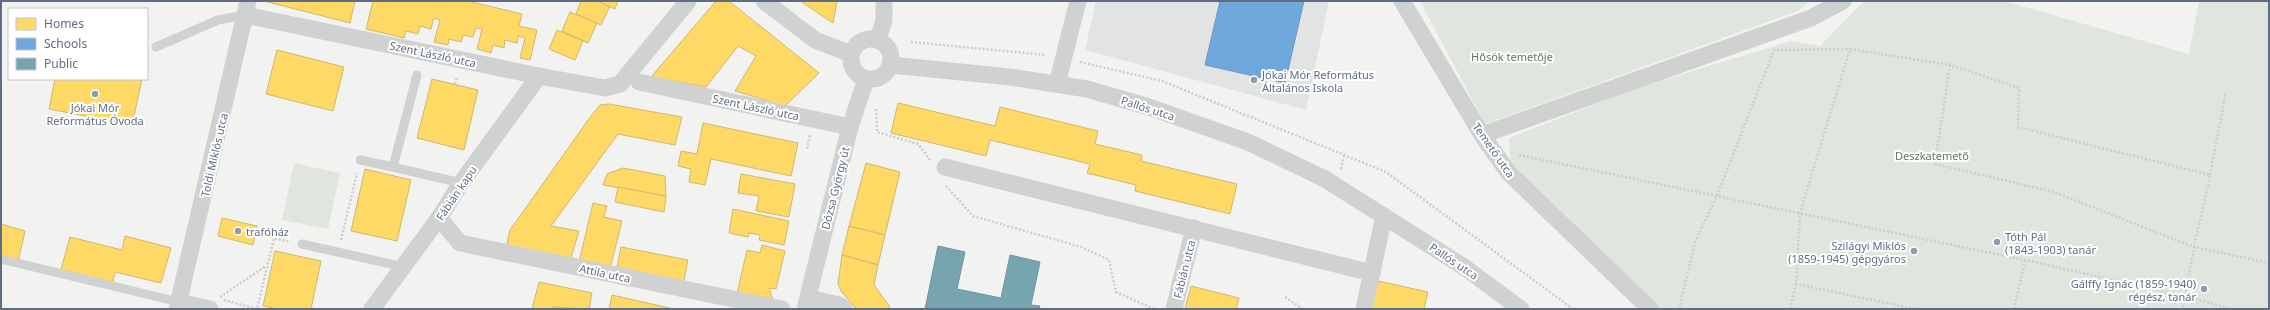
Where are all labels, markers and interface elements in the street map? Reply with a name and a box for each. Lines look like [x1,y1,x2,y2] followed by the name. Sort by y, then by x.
[8,8,148,80] legend
[44,15,84,32] text: Homes
[44,35,87,52] text: Schools
[388,38,478,70] street label: Szent László utca
[1471,49,1553,64] park label: Hősök temetője
[44,55,78,72] text: Public
[1261,67,1374,95] place label: Jókai Mór Református Általános Iskola
[1249,75,1259,85] marker: Jókai Mór Református Általános Iskola
[90,89,100,99] marker: Jókai Mór Református Óvoda
[711,91,801,123] street label: Szent László utca
[1119,92,1177,124] street label: Pallós utca
[46,100,144,128] place label: Jókai Mór Református Óvoda
[197,111,231,199] street label: Toldi Miklós utca
[1470,120,1518,180] street label: Temető utca
[817,145,853,231] street label: Dózsa György út
[1895,148,1969,163] park label: Deszkatemető
[432,163,480,223] street label: Fábián kapu
[246,224,289,239] place label: trafóház
[233,226,243,236] marker: trafóház
[2005,229,2096,257] place label: Tóth Pál (1843-1903) tanár
[1992,237,2002,247] marker: Tóth Pál (1843-1903) tanár
[1170,238,1198,300] street label: Fábián utca
[1788,238,1906,266] place label: Szilágyi Miklós (1859-1945) gépgyáros
[1427,239,1481,283] street label: Pallós utca
[1909,246,1919,256] marker: Szilágyi Miklós (1859-1945) gépgyáros
[578,260,632,286] street label: Attila utca
[2071,276,2196,304] place label: Gálffy Ignác (1859-1940) régész, tanár
[2199,284,2209,294] marker: Gálffy Ignác (1859-1940) régész, tanár

